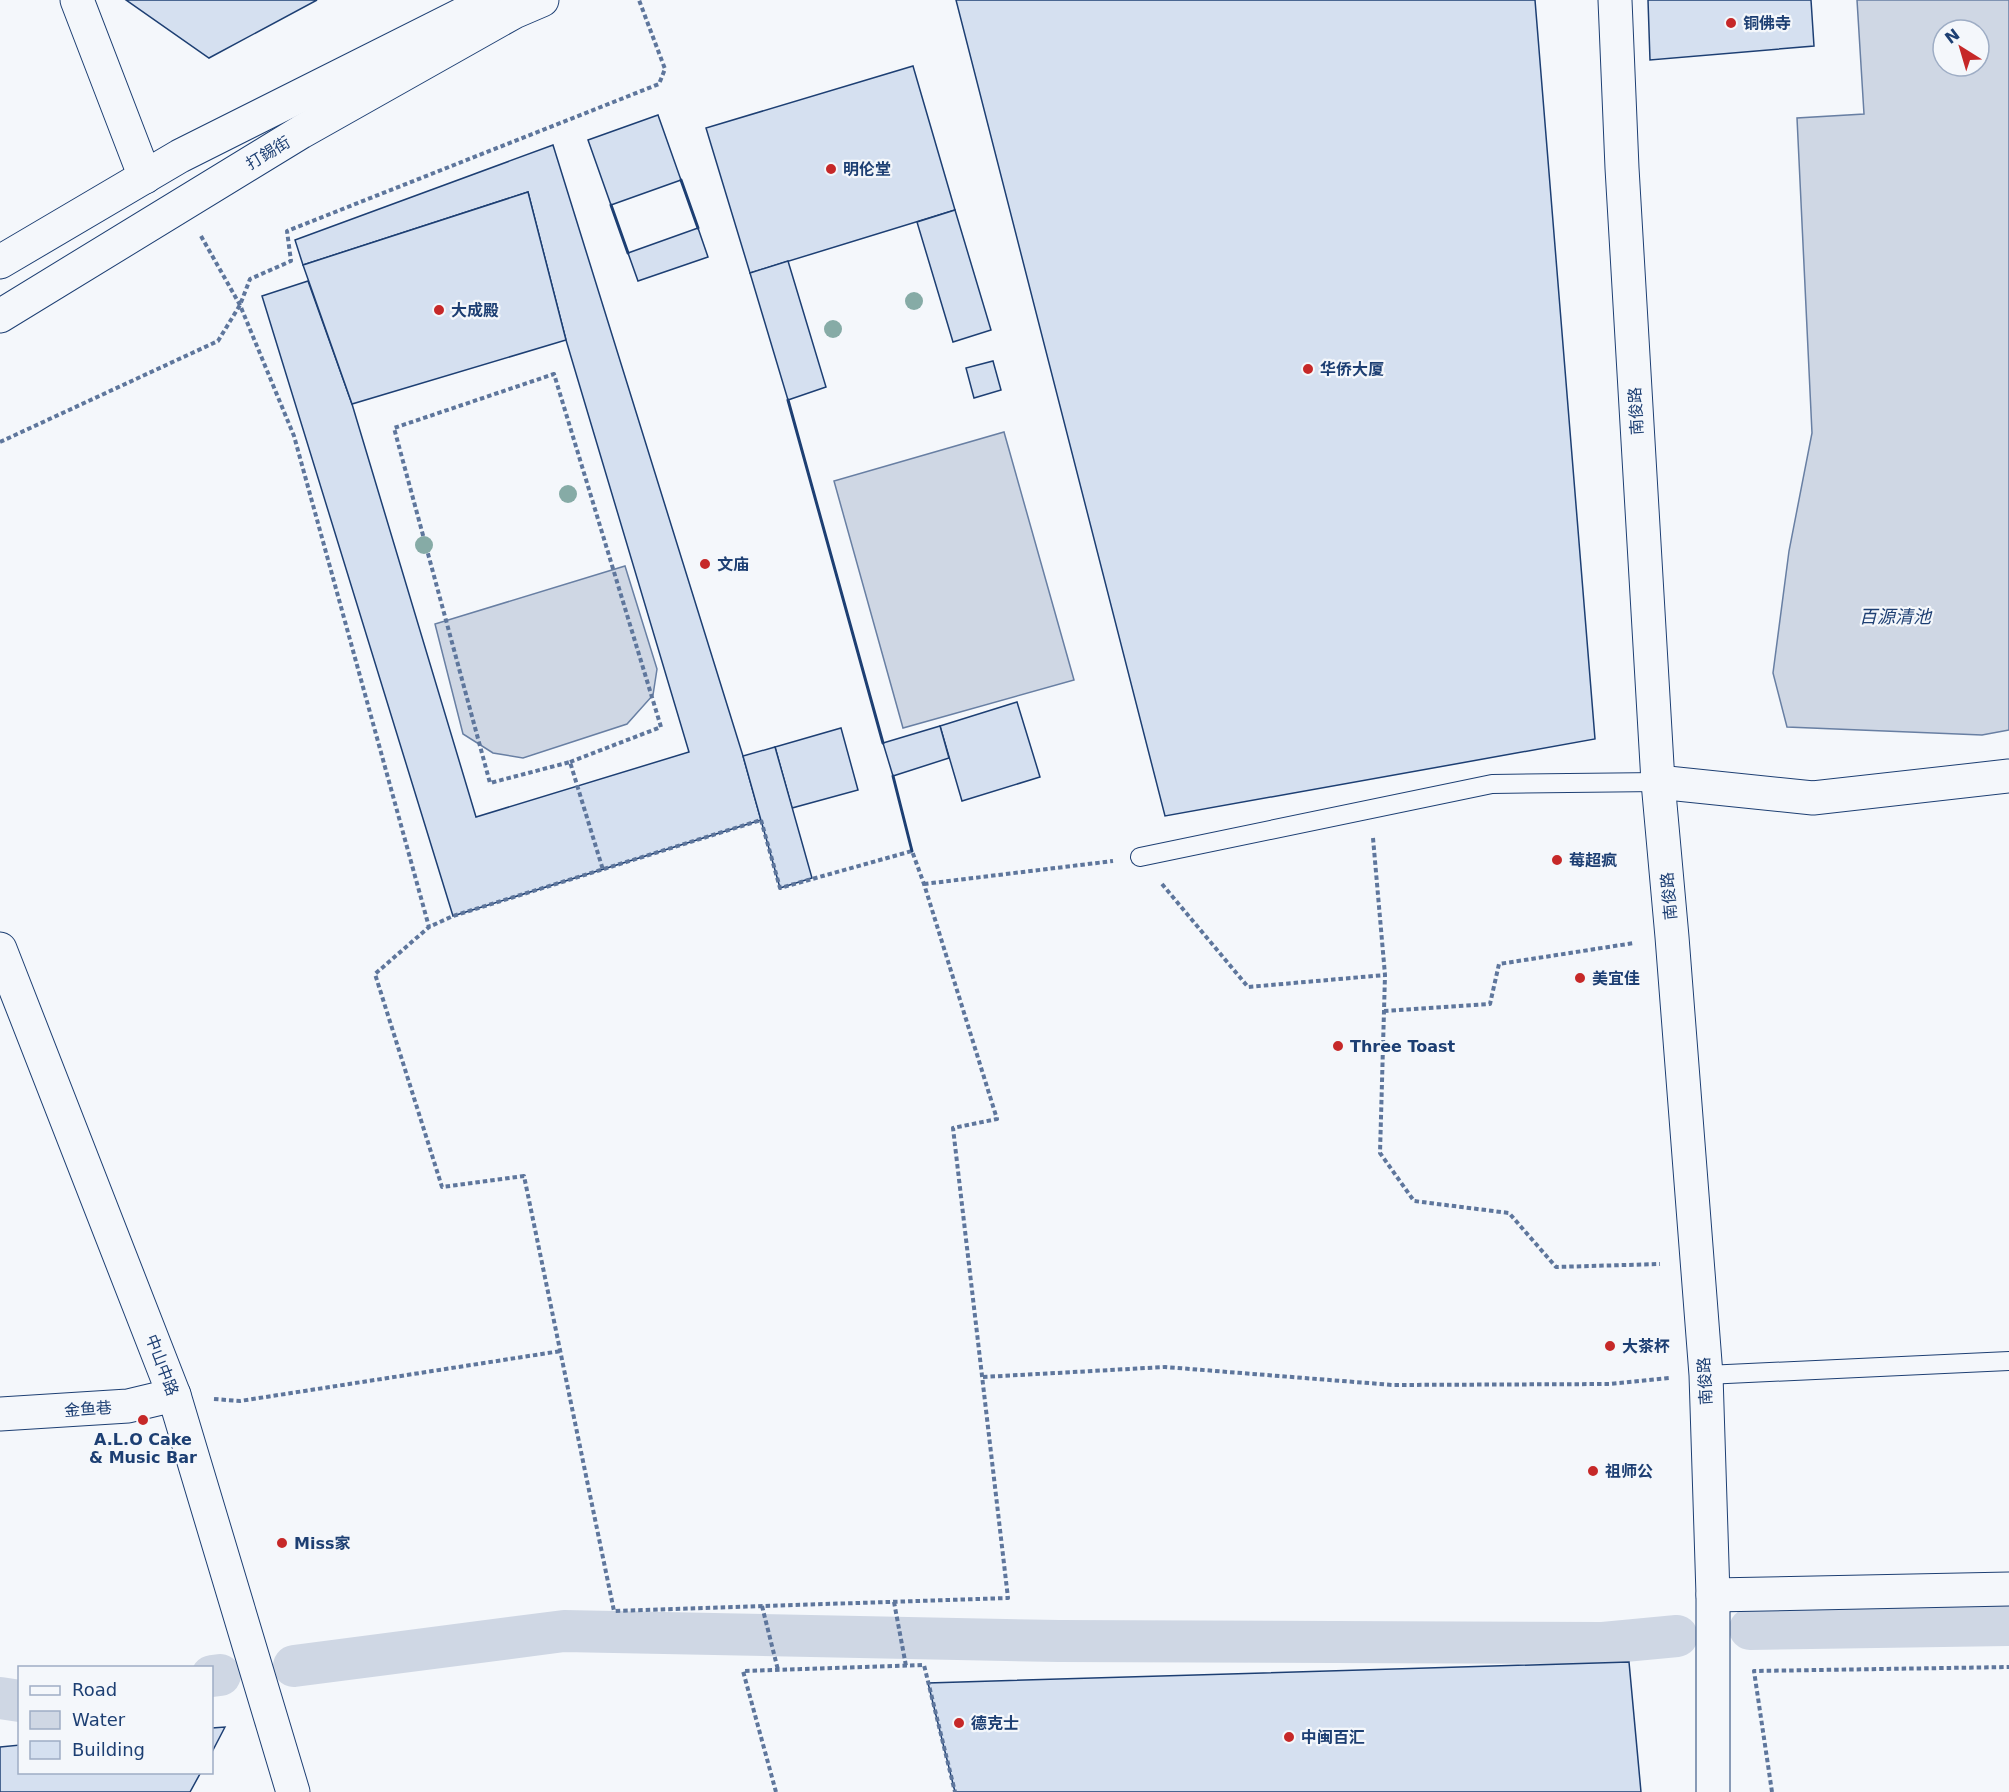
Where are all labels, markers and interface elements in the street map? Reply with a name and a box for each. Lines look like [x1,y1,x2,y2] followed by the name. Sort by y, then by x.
[1743,14,1791,33] place label: 铜佛寺
[1724,16,1738,30] marker: 铜佛寺
[1931,18,1991,78] north arrow
[1941,25,1963,48] text: N
[243,132,293,174] street label: 打錫街
[843,160,891,179] place label: 明伦堂
[824,162,838,176] marker: 明伦堂
[451,301,499,320] place label: 大成殿
[432,303,446,317] marker: 大成殿
[1320,360,1384,379] place label: 华侨大厦
[1301,362,1315,376] marker: 华侨大厦
[1625,387,1647,435] street label: 南俊路
[717,555,749,574] place label: 文庙
[698,557,712,571] marker: 文庙
[1859,606,1933,627] water label: 百源清池
[1569,851,1617,870] place label: 莓超疯
[1550,853,1564,867] marker: 莓超疯
[1657,871,1681,921] street label: 南俊路
[1592,969,1640,988] place label: 美宜佳
[1573,971,1587,985] marker: 美宜佳
[1350,1037,1456,1056] place label: Three Toast
[1331,1039,1345,1053] marker: Three Toast
[142,1332,182,1398] street label: 中山中路
[1622,1337,1670,1356] place label: 大茶杯
[1603,1339,1617,1353] marker: 大茶杯
[1694,1357,1716,1405] street label: 南俊路
[63,1398,113,1420] street label: 金鱼巷
[136,1413,150,1427] marker: A.L.O Cake & Music Bar
[89,1430,197,1467] place label: A.L.O Cake & Music Bar
[1605,1462,1653,1481] place label: 祖师公
[1586,1464,1600,1478] marker: 祖师公
[294,1534,350,1553] place label: Miss家
[275,1536,289,1550] marker: Miss家
[18,1666,213,1774] legend
[72,1679,117,1700] text: Road
[72,1709,126,1730] text: Water
[971,1714,1019,1733] place label: 德克士
[952,1716,966,1730] marker: 德克士
[1301,1728,1365,1747] place label: 中闽百汇
[1282,1730,1296,1744] marker: 中闽百汇
[72,1739,145,1760] text: Building

